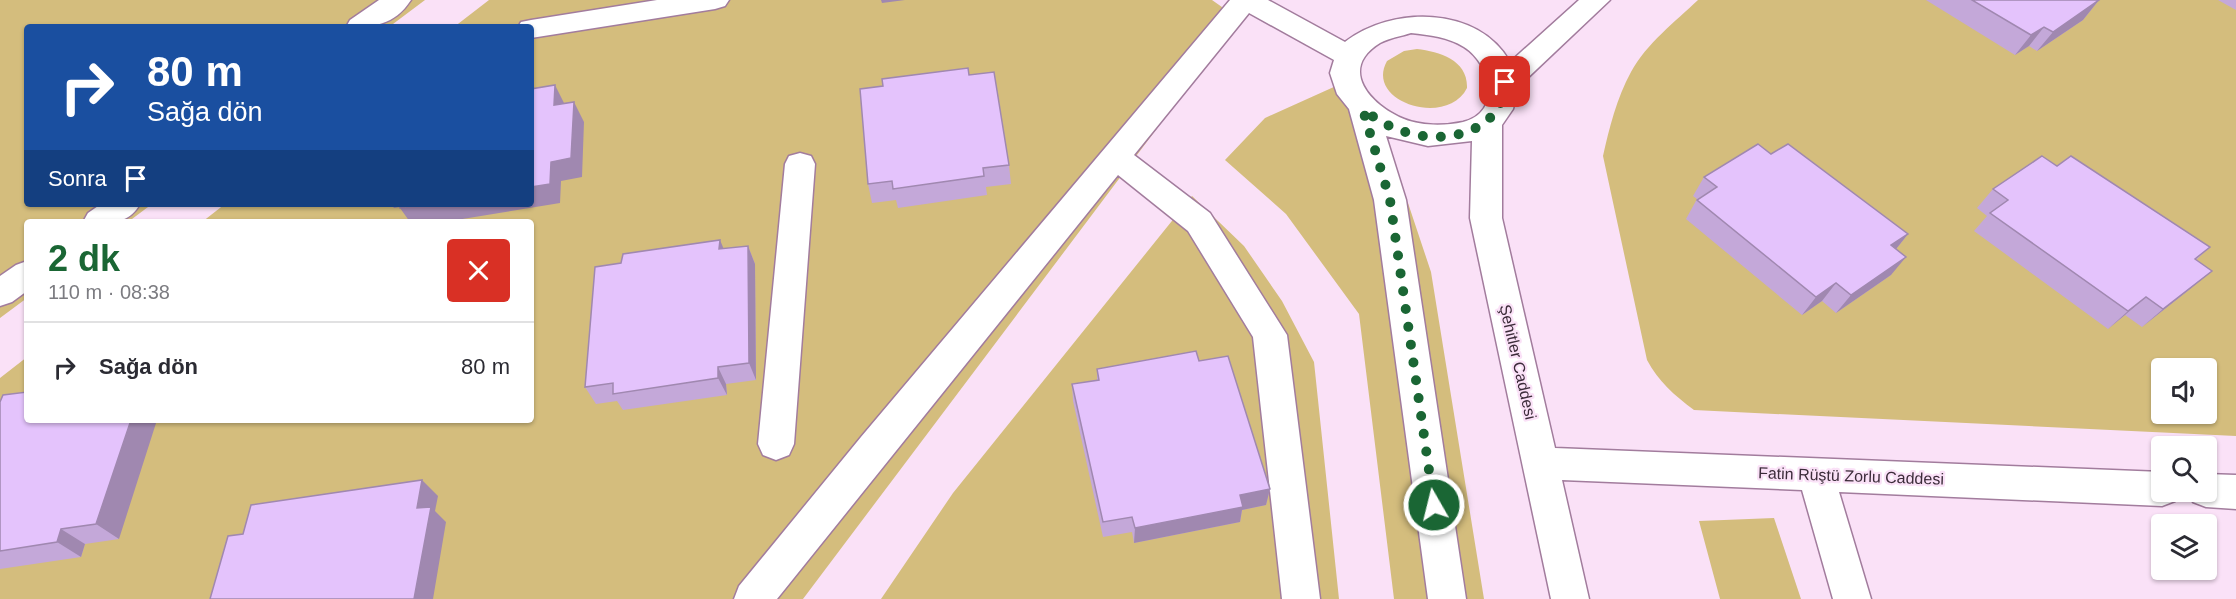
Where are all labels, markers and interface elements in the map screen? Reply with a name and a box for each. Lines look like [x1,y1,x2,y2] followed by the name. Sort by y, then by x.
[48,48,126,126] icon: right
[147,48,243,95] text: 80 m
[1479,56,1530,107] pin
[1488,65,1521,98] icon: arrive
[147,97,263,127] text: Sağa dön
[119,162,152,195] icon: arrive
[48,166,107,191] text: Sonra
[48,238,120,279] text: 2 dk
[447,239,510,302] button: close
[48,281,170,303] text: 110 m · 08:38
[1497,303,1539,421] street label: Şehitler Caddesi
[48,351,81,384] icon: right
[99,354,198,379] text: Sağa dön
[461,354,510,379] text: 80 m
[2151,358,2217,580] map controls
[2151,358,2217,424] button: sound
[2151,436,2217,502] button: search
[1758,464,1944,488] street label: Fatin Rüştü Zorlu Caddesi
[1402,473,1466,537] position arrow
[2151,514,2217,580] button: layers

